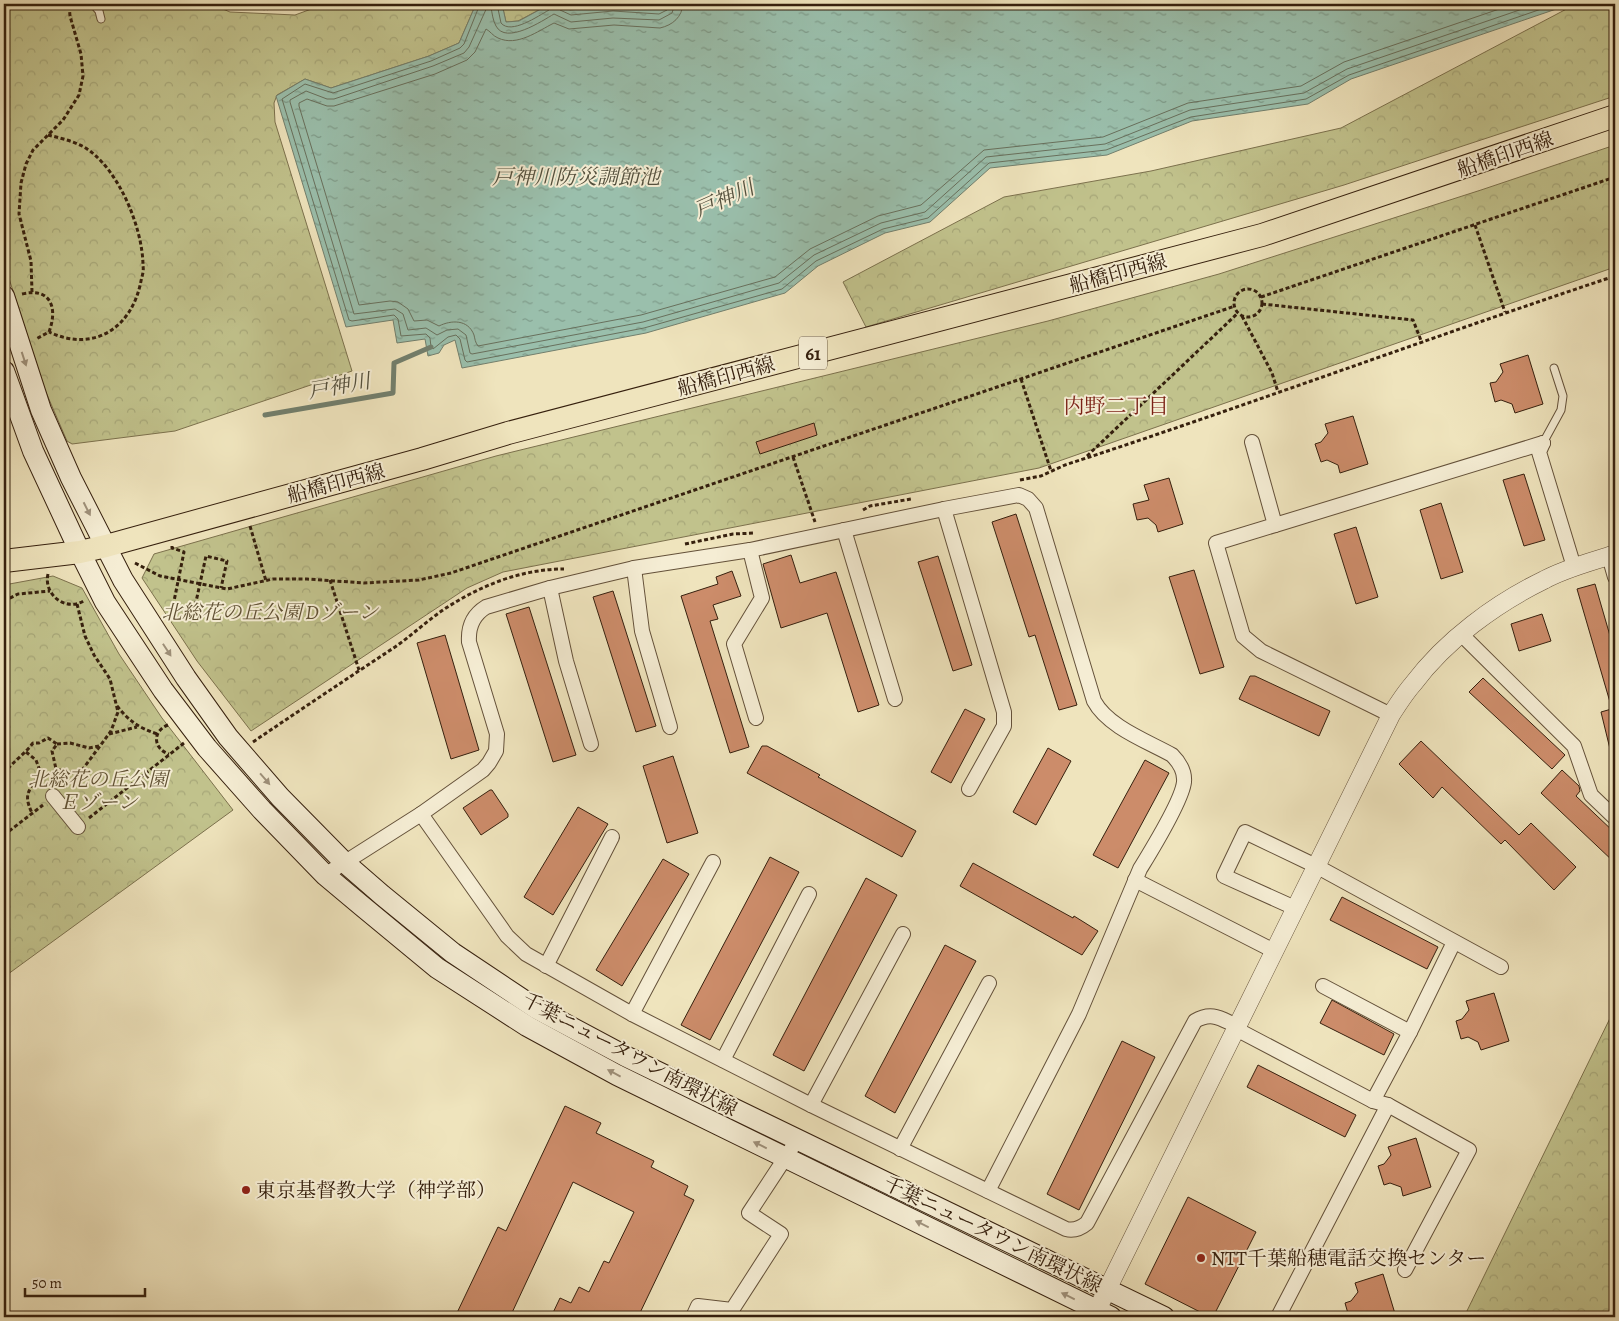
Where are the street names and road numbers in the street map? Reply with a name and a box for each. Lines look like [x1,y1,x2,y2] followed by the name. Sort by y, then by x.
[1453,125,1557,184] street label: 船橋印西線
[1066,248,1170,299] street label: 船橋印西線
[799,336,827,369] road number: 61
[674,351,778,402] street label: 船橋印西線
[284,458,388,509] street label: 船橋印西線
[517,986,742,1123] street label: 千葉ニュータウン南環状線
[879,1170,1107,1299] street label: 千葉ニュータウン南環状線

